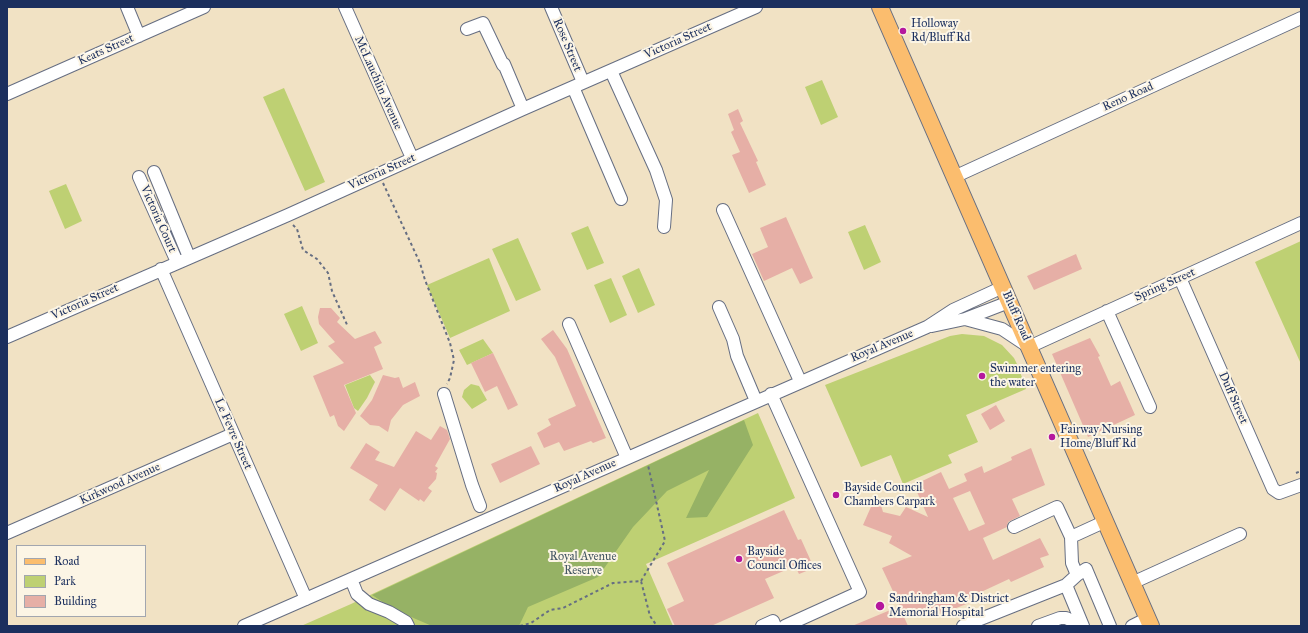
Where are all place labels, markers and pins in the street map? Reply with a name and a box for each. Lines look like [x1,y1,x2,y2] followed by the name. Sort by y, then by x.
[911,17,970,45] place label: Holloway Rd/Bluff Rd
[898,26,908,36] marker: Holloway Rd/Bluff Rd
[990,362,1081,390] place label: Swimmer entering the water
[977,371,987,381] marker: Swimmer entering the water
[1060,423,1142,451] place label: Fairway Nursing Home/Bluff Rd
[1047,432,1057,442] marker: Fairway Nursing Home/Bluff Rd
[844,481,935,509] place label: Bayside Council Chambers Carpark
[831,490,841,500] marker: Bayside Council Chambers Carpark
[747,545,821,573] place label: Bayside Council Offices
[734,554,744,564] marker: Bayside Council Offices
[889,592,1009,620] place label: Sandringham & District Memorial Hospital
[874,600,886,612] marker: Sandringham & District Memorial Hospital

